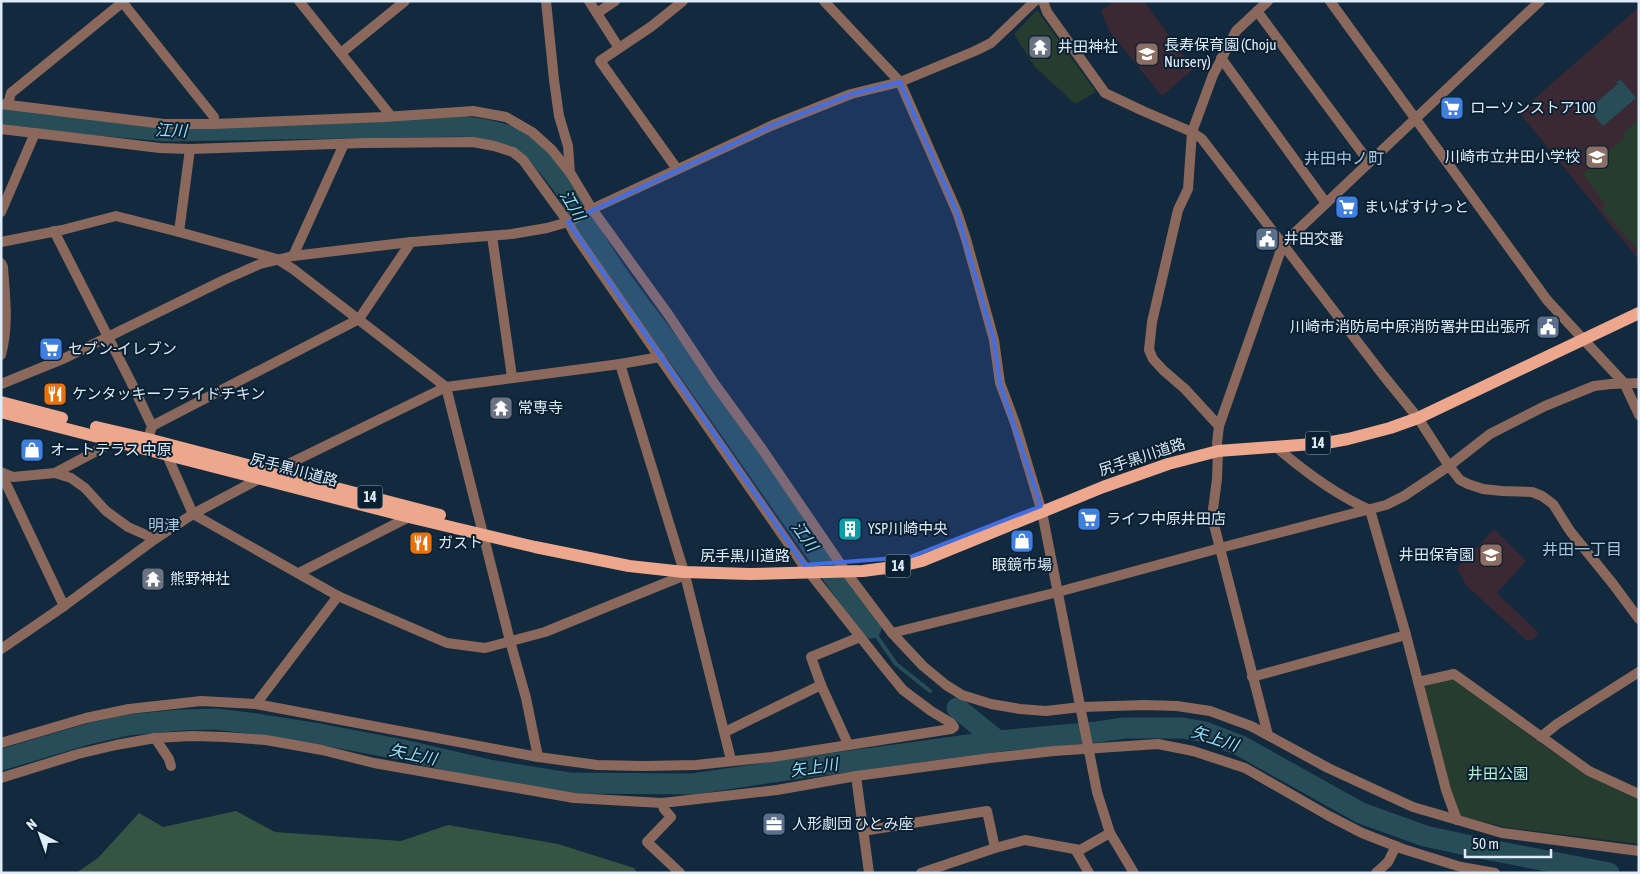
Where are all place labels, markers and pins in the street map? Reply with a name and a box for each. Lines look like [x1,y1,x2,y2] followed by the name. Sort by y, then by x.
[1027,34,1053,60] temple icon: 井田神社
[1164,36,1276,70] place label: 長寿保育園 (Choju Nursery)
[1058,38,1118,55] place label: 井田神社
[1134,41,1160,67] school or university icon: 長寿保育園 (Choju Nursery)
[1439,95,1465,121] supermarket icon: ローソンストア100
[1470,99,1596,116] place label: ローソンストア100
[1584,144,1610,170] school or university icon: 川崎市立井田小学校
[1445,148,1580,165] place label: 川崎市立井田小学校
[1334,194,1360,220] supermarket icon: まいばすけっと
[1364,198,1469,215] place label: まいばすけっと
[1254,226,1280,252] public building icon: 井田交番
[1284,230,1344,247] place label: 井田交番
[1535,314,1561,340] public building icon: 川崎市消防局中原消防署井田出張所
[1290,318,1530,335] place label: 川崎市消防局中原消防署井田出張所
[38,336,64,362] supermarket icon: セブン-イレブン
[68,340,177,357] place label: セブン-イレブン
[42,381,68,407] restaurant icon: ケンタッキーフライドチキン
[72,385,265,402] place label: ケンタッキーフライドチキン
[488,395,514,421] temple icon: 常専寺
[518,399,563,416] place label: 常専寺
[19,437,45,463] shop icon: オートテラス 中原
[50,441,172,458] place label: オートテラス 中原
[1076,506,1102,532] supermarket icon: ライフ中原井田店
[1106,510,1226,527] place label: ライフ中原井田店
[837,516,863,542] building icon: YSP川崎中央
[868,520,948,537] place label: YSP川崎中央
[1009,528,1035,554] shop icon: 眼鏡市場
[408,530,434,556] restaurant icon: ガスト
[438,534,483,551] place label: ガスト
[1478,542,1504,568] school or university icon: 井田保育園
[1399,546,1474,563] place label: 井田保育園
[992,556,1052,573] place label: 眼鏡市場
[140,566,166,592] temple icon: 熊野神社
[170,570,230,587] place label: 熊野神社
[761,811,787,837] office icon: 人形劇団 ひとみ座
[792,815,914,832] place label: 人形劇団 ひとみ座

